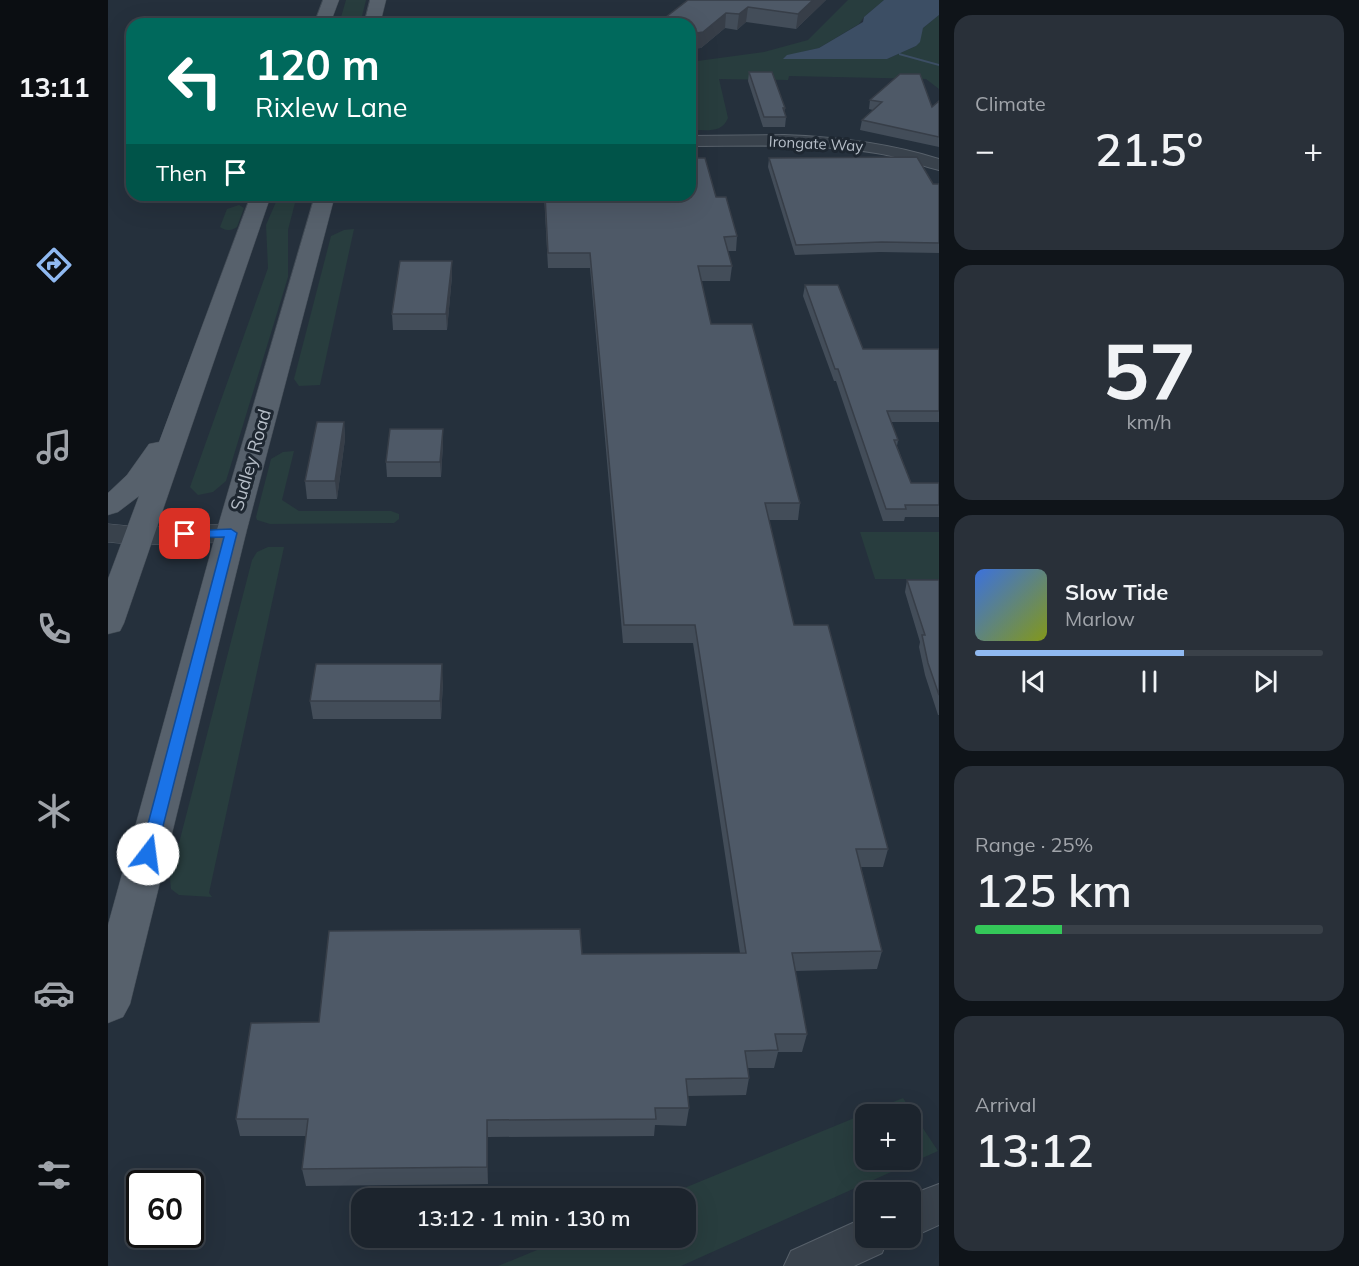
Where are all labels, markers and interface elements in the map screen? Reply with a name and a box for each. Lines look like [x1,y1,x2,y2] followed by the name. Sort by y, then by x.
[255,38,380,91] text: 120 m
[156,42,234,120] icon: left
[18,70,90,104] text: 13:11
[255,90,407,124] text: Rixlew Lane
[975,91,1046,116] text: Climate
[1095,121,1203,177] text: 21.5°
[975,129,995,170] text: −
[1303,129,1323,170] text: +
[768,132,864,155] street label: Irongate Way
[219,156,252,189] icon: arrive
[156,159,207,187] text: Then
[33,244,75,286] icon: directions
[1102,321,1196,419] text: 57
[225,406,276,513] street label: Sudley Road
[1126,409,1172,434] text: km/h
[33,426,75,468] icon: music
[159,508,210,559] pin
[168,517,201,550] icon: arrive
[1065,578,1168,606] text: Slow Tide
[1065,606,1135,631] text: Marlow
[33,608,75,650] icon: phone
[1017,665,1050,698] icon: previous
[1133,665,1166,698] icon: pause
[1249,665,1282,698] icon: next
[33,790,75,832] icon: climate
[116,822,180,886] position arrow
[975,832,1093,857] text: Range · 25%
[975,862,1132,918] text: 125 km
[33,972,75,1014] icon: car
[975,1092,1036,1117] text: Arrival
[855,1104,921,1248] map controls
[855,1104,921,1170] button: +
[975,1122,1094,1178] text: 13:12
[33,1154,75,1196] icon: filters
[126,1170,204,1248] speed limit sign: 60
[855,1182,921,1248] button: −
[416,1204,631,1232] text: 13:12 · 1 min · 130 m

